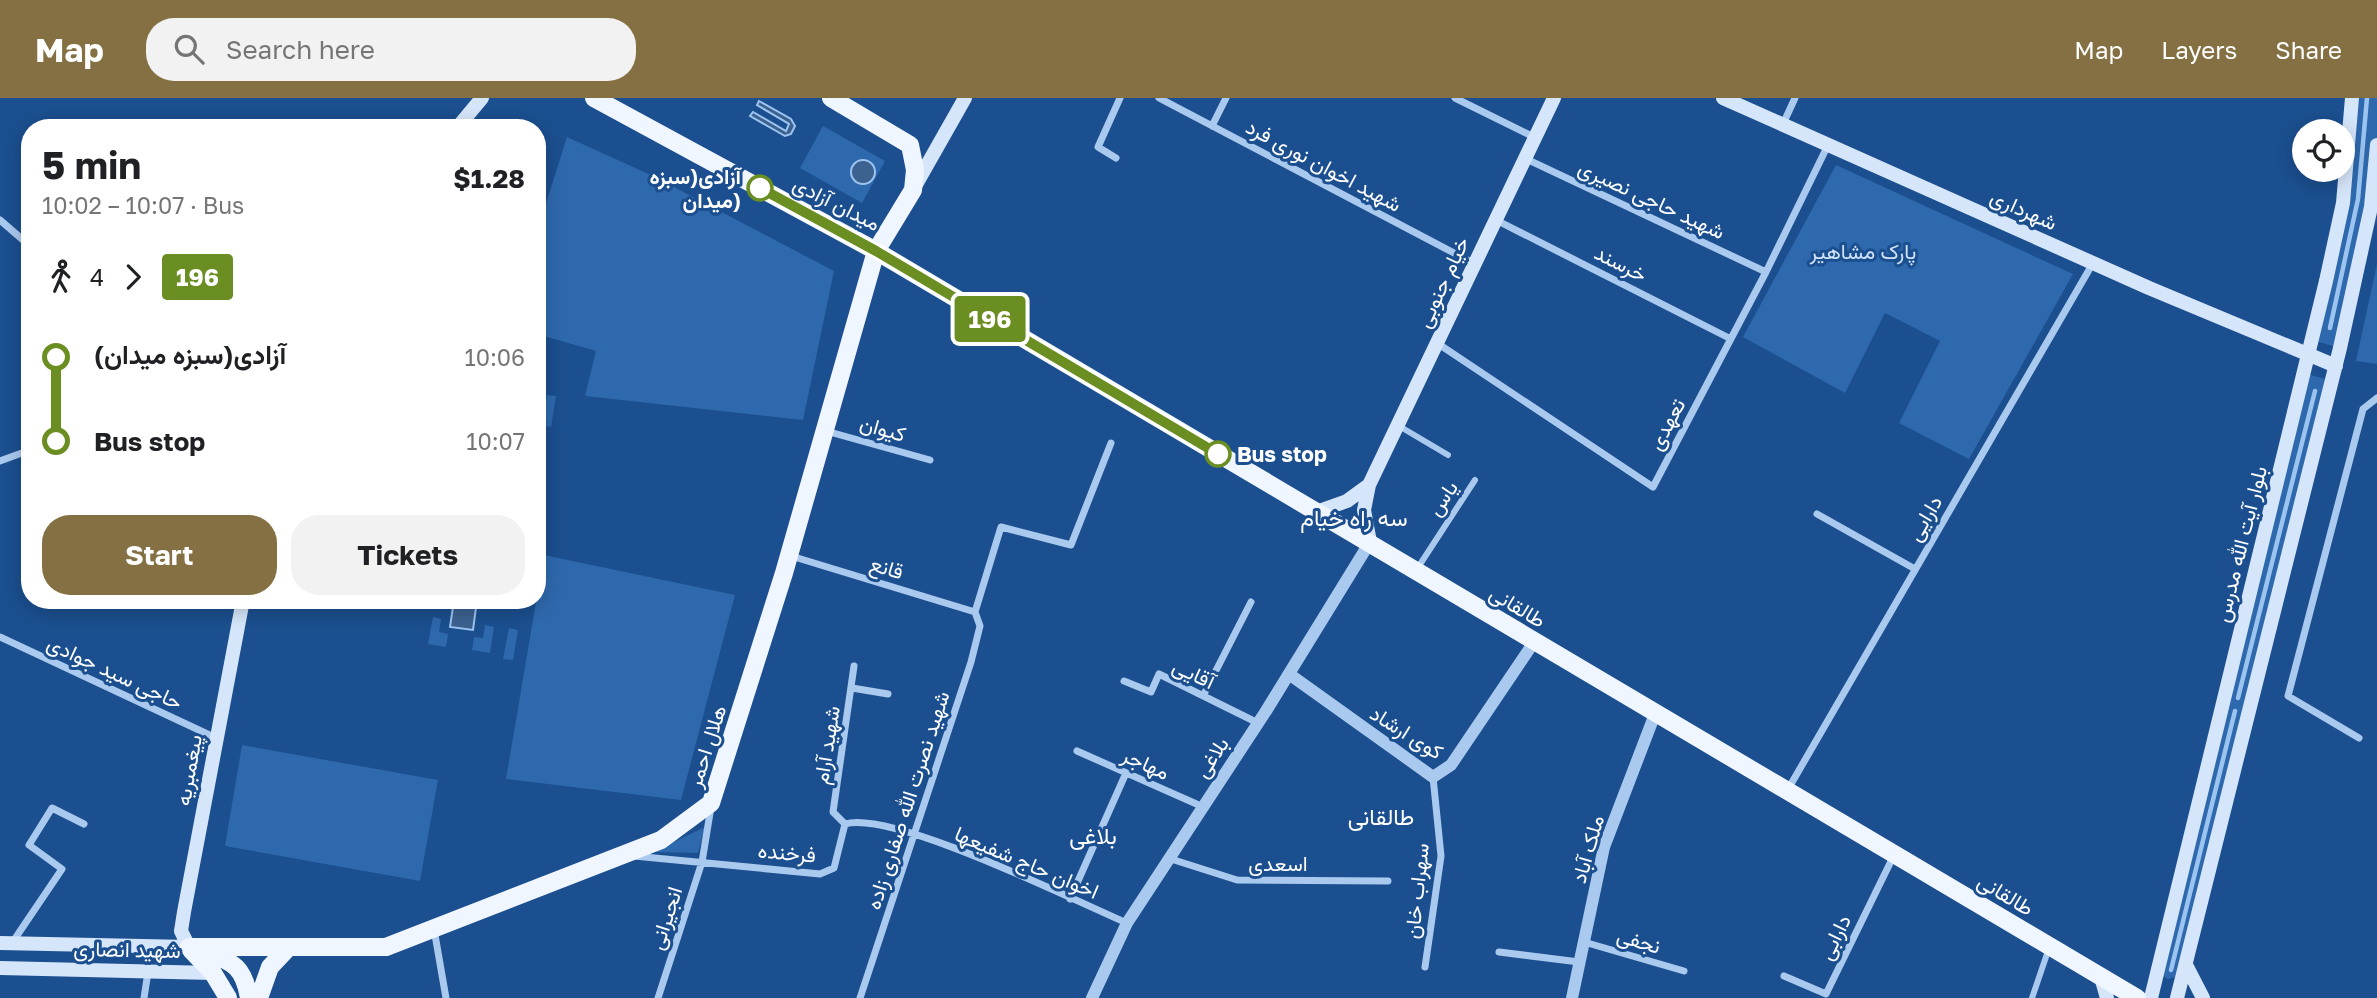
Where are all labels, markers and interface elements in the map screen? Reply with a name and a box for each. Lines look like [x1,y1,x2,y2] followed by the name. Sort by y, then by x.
[146,18,636,81] search box
[35,30,104,69] text: Map
[170,30,208,68] icon: search
[226,34,375,65] text: Search here
[2074,35,2123,64] text: Map
[2161,35,2237,64] text: Layers
[2275,35,2342,64] text: Share
[1241,113,1406,218] street label: شهید اخوان نوری فرد
[2292,119,2355,182] map controls
[2292,119,2355,182] button: locate
[42,142,141,187] text: 5 min
[1574,154,1729,245] street label: شهید حاجی نصیری
[453,163,525,194] text: $1.28
[649,163,743,213] place label: آزادی(سبزه میدان)
[788,170,885,237] street label: میدان آزادی
[747,175,773,201] marker: آزادی(سبزه میدان)
[1986,183,2061,236] street label: شهرداری
[42,191,244,219] text: 10:02 – 10:07 · Bus
[1410,232,1476,332] street label: خیام جنوبی
[1809,238,1916,266] park label: پارک مشاهیر
[1590,239,1652,288] street label: خرسند
[42,258,80,296] icon: walk
[114,258,152,296] icon: forward
[176,262,219,291] text: 196
[90,263,104,291] text: 4
[950,296,1030,342] line badge: 196
[969,304,1011,333] text: 196
[94,339,286,370] text: آزادی(سبزه میدان)
[465,343,525,371] text: 10:06
[1642,394,1691,455] street label: تعهدی
[857,409,909,448] street label: کیوان
[94,426,205,457] text: Bus stop
[466,427,525,455] text: 10:07
[1205,441,1231,467] marker: Bus stop
[1237,441,1327,467] place label: Bus stop
[2208,463,2273,625] street label: بلوار آیت الله مدرس
[1421,475,1463,521] street label: یاس
[1901,490,1948,546] street label: دارایی
[1300,503,1408,533] district label: سه راه خیام
[42,515,277,595] button: Start
[291,515,525,595] button: Tickets
[866,550,907,586] street label: قانع
[1485,579,1551,633] street label: طالقانی
[43,629,187,716] street label: حاجی سید جوادی
[1169,652,1221,695] street label: آقایی
[859,688,956,913] street label: شهید نصرت الله صفاری زاده
[1365,699,1448,765] street label: کوی ارشاد
[680,702,732,792] street label: هلال احمر
[807,704,847,786] street label: شهید آرام
[169,732,209,808] street label: پیغمبریه
[1188,732,1234,782] street label: بلاغی
[1117,741,1174,786] street label: مهاجر
[1348,802,1414,831] district label: طالقانی
[1565,812,1609,886] street label: ملک آباد
[950,820,1103,906] street label: اخوان حاج شفیعها
[1069,821,1117,850] district label: بلاغی
[757,837,817,868] street label: فرخنده
[1398,842,1435,940] street label: سهراب خان
[1248,850,1308,876] street label: اسعدی
[1973,867,2039,921] street label: طالقانی
[643,883,688,953] street label: انجیرانی
[1812,910,1857,964] street label: دارابی
[1614,921,1664,959] street label: نجفی
[73,935,181,964] street label: شهید انصاری

